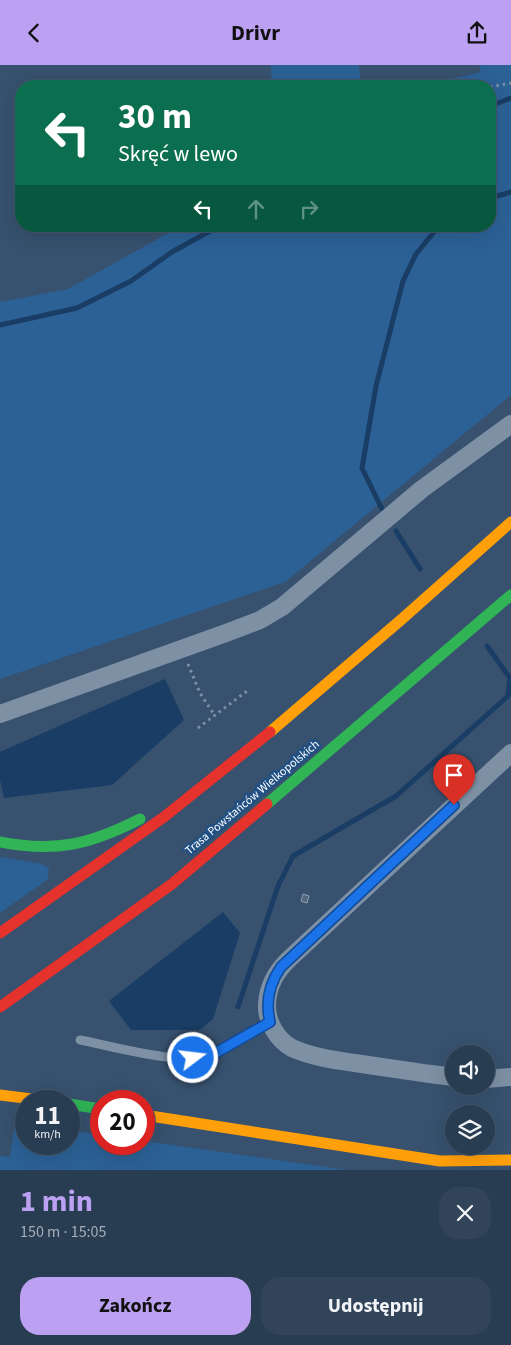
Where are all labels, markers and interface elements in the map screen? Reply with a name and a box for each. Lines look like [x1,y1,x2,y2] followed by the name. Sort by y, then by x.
[231,17,280,49] text: Drivr
[20,19,48,47] icon: back
[463,19,491,47] icon: share
[118,92,192,142] text: 30 m
[35,100,100,165] icon: left
[118,138,238,170] text: Skręć w lewo
[189,195,217,223] icon: left
[242,195,270,223] icon: ahead
[295,195,323,223] icon: right
[182,736,323,859] street label: Trasa Powstańców Wielkopolskich
[433,754,475,805] pin
[440,761,468,789] icon: arrive
[166,1031,218,1083] position arrow
[445,1045,495,1155] map controls
[445,1045,495,1095] button: sound
[90,1090,155,1155] speed limit sign: 20
[34,1098,61,1134] text: 11
[445,1105,495,1155] button: layers
[34,1126,61,1143] text: km/h
[20,1180,93,1223] text: 1 min
[439,1187,491,1239] button: close
[20,1221,107,1243] text: 150 m · 15:05
[20,1277,251,1335] button: Zakończ
[261,1277,491,1335] button: Udostępnij

